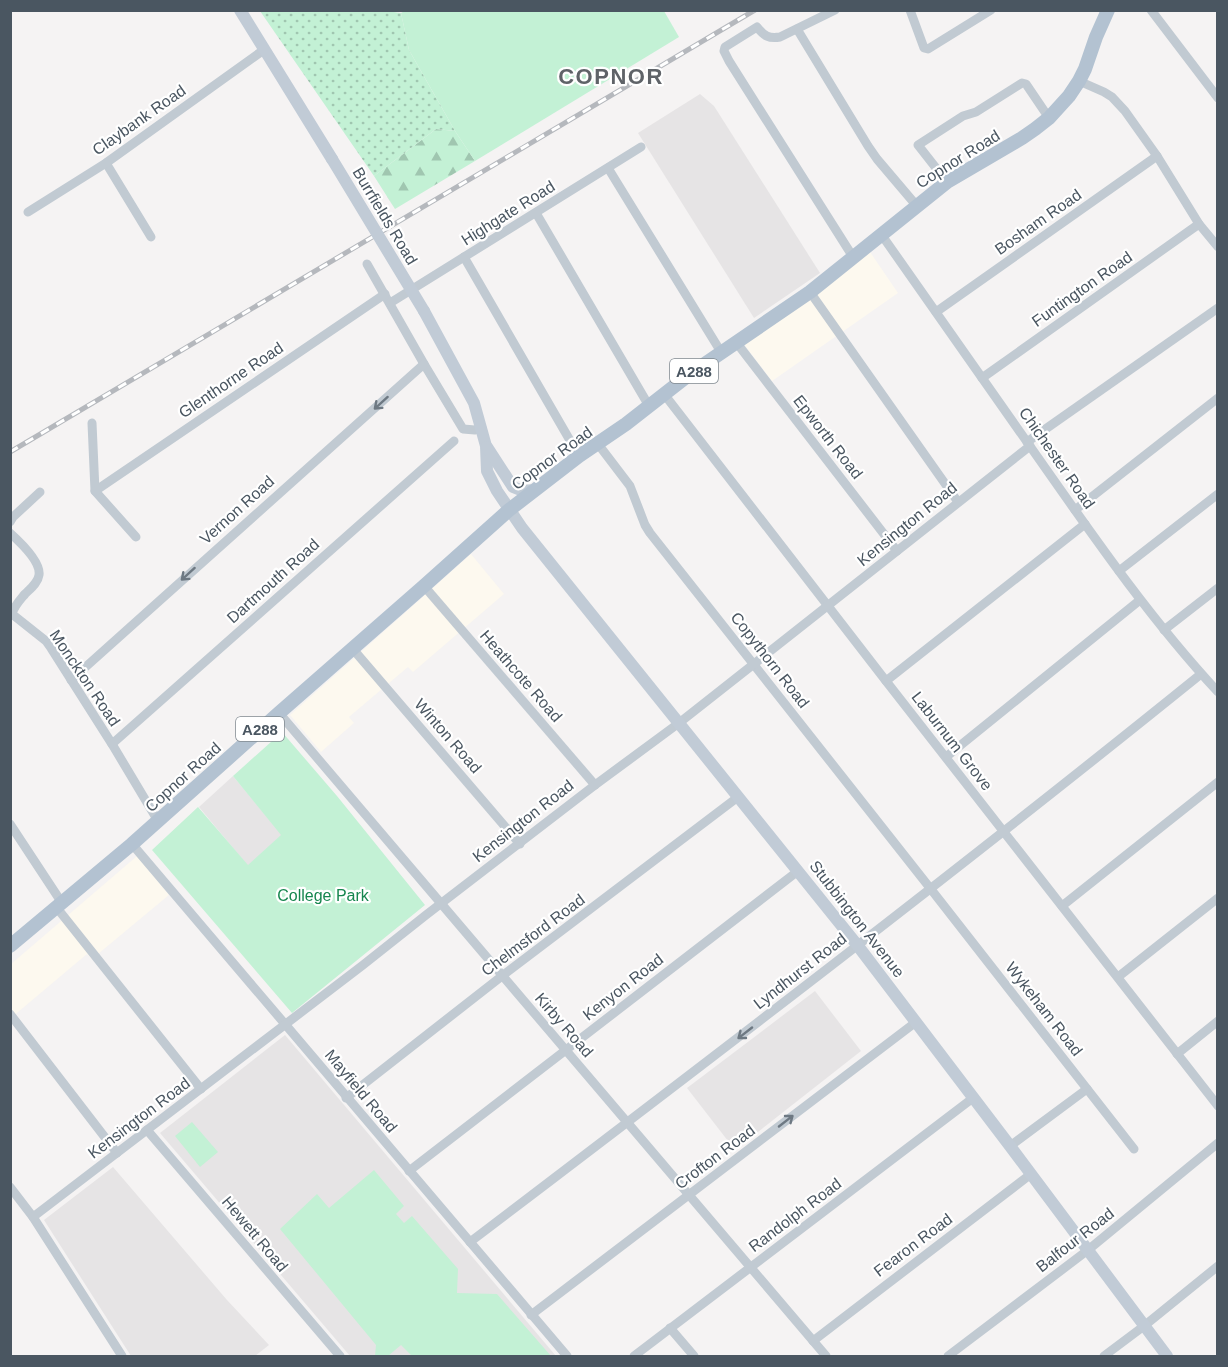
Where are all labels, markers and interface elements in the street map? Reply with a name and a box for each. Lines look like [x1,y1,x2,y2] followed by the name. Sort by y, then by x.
[558,64,664,89] district label: COPNOR
[89,82,189,158] street label: Claybank Road
[913,127,1003,191] street label: Copnor Road
[349,164,421,268] street label: Burrfields Road
[458,178,558,248] street label: Highgate Road
[992,186,1084,258] street label: Bosham Road
[1029,248,1135,330] street label: Funtington Road
[176,339,286,421] street label: Glenthorne Road
[670,359,718,383] road number: A288
[790,392,866,482] street label: Epworth Road
[374,396,389,410] one-way arrow
[1016,404,1098,512] street label: Chichester Road
[509,423,595,493] street label: Copnor Road
[197,472,277,548] street label: Vernon Road
[854,479,960,569] street label: Kensington Road
[224,535,322,627] street label: Dartmouth Road
[180,567,195,581] one-way arrow
[727,609,813,711] street label: Copythorn Road
[47,627,123,729] street label: Monckton Road
[477,627,565,725] street label: Heathcote Road
[908,688,996,794] street label: Laburnum Grove
[411,696,485,776] street label: Winton Road
[236,717,284,741] road number: A288
[142,739,224,815] street label: Copnor Road
[469,777,577,865] street label: Kensington Road
[806,857,908,981] street label: Stubbington Avenue
[277,887,370,904] park label: College Park
[478,891,588,979] street label: Chelmsford Road
[750,930,850,1012] street label: Lyndhurst Road
[580,950,666,1024] street label: Kenyon Road
[1002,959,1086,1059] street label: Wykeham Road
[532,990,596,1060] street label: Kirby Road
[737,1026,753,1039] one-way arrow
[322,1046,400,1136] street label: Mayfield Road
[85,1074,193,1162] street label: Kensington Road
[778,1115,794,1128] one-way arrow
[672,1122,758,1192] street label: Crofton Road
[745,1175,845,1255] street label: Randolph Road
[219,1193,291,1275] street label: Hewett Road
[1033,1205,1117,1275] street label: Balfour Road
[871,1210,955,1280] street label: Fearon Road

